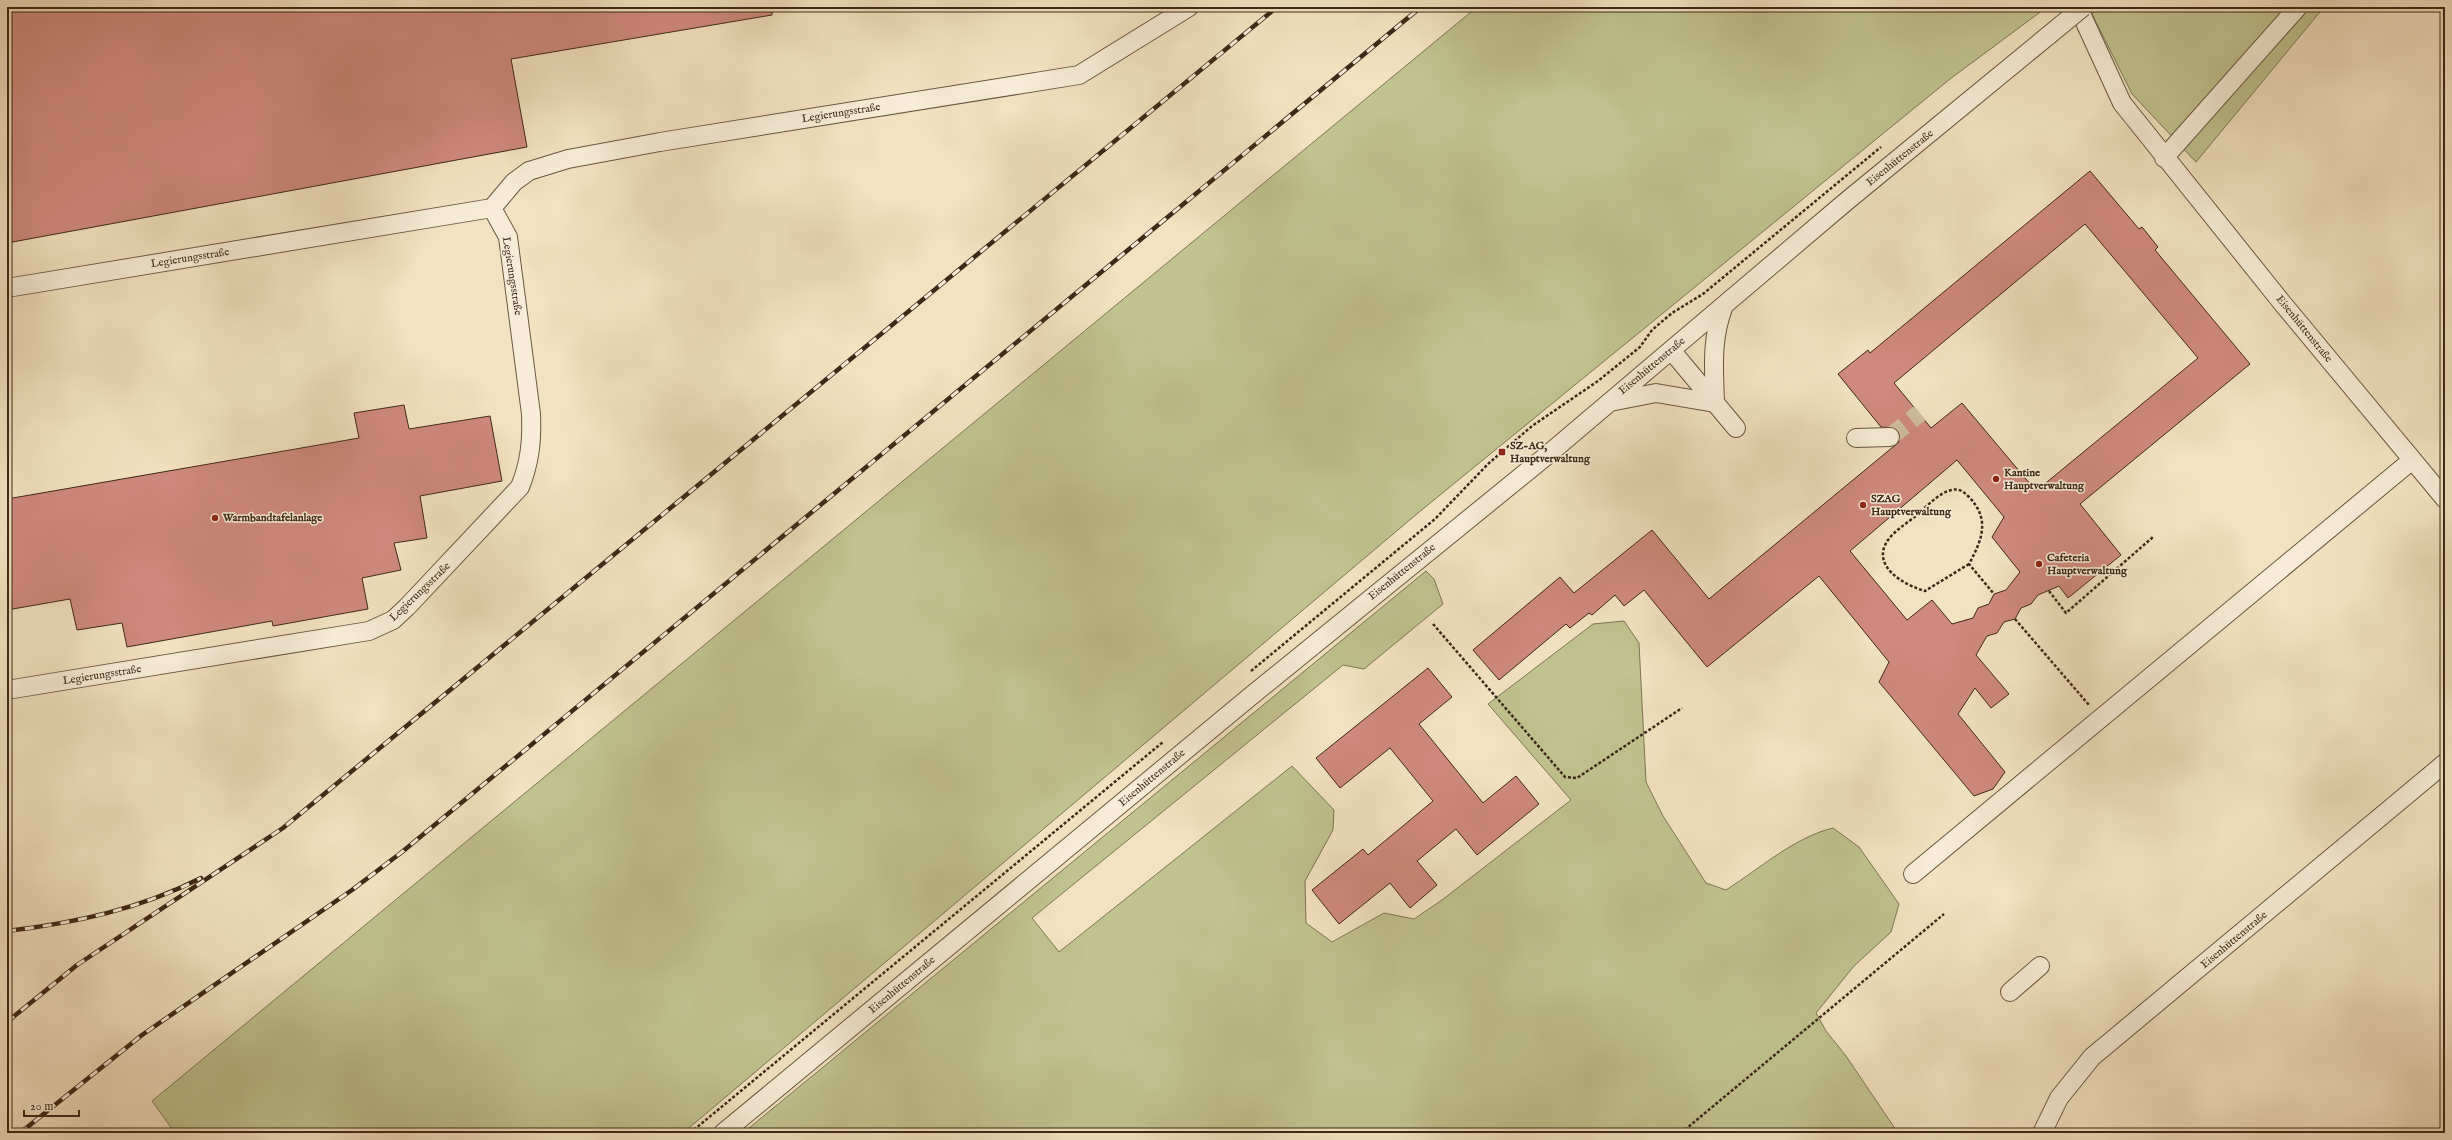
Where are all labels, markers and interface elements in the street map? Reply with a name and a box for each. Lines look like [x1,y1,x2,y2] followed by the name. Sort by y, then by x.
[801,100,881,126] street label: Legierungsstraße
[1864,127,1936,189] street label: Eisenhüttenstraße
[499,236,525,316] street label: Legierungsstraße
[150,245,230,271] street label: Legierungsstraße
[2273,293,2335,365] street label: Eisenhüttenstraße
[1616,334,1688,398] street label: Eisenhüttenstraße
[1510,439,1591,466] place label: SZ-AG, Hauptverwaltung
[1497,447,1507,457] marker: SZ-AG, Hauptverwaltung
[2004,466,2085,493] place label: Kantine Hauptverwaltung
[1991,474,2001,484] marker: Kantine Hauptverwaltung
[1871,492,1952,519] place label: SZAG Hauptverwaltung
[1858,500,1868,510] marker: SZAG Hauptverwaltung
[222,511,322,525] place label: Warmbandtafelanlage
[210,513,220,523] marker: Warmbandtafelanlage
[1366,541,1438,603] street label: Eisenhüttenstraße
[2047,551,2128,578] place label: Cafeteria Hauptverwaltung
[387,559,453,625] street label: Legierungsstraße
[2034,559,2044,569] marker: Cafeteria Hauptverwaltung
[62,662,142,688] street label: Legierungsstraße
[1116,746,1188,810] street label: Eisenhüttenstraße
[2198,908,2270,972] street label: Eisenhüttenstraße
[866,953,938,1017] street label: Eisenhüttenstraße
[24,1092,79,1118] scale bar
[30,1099,53,1114] text: 20 m

